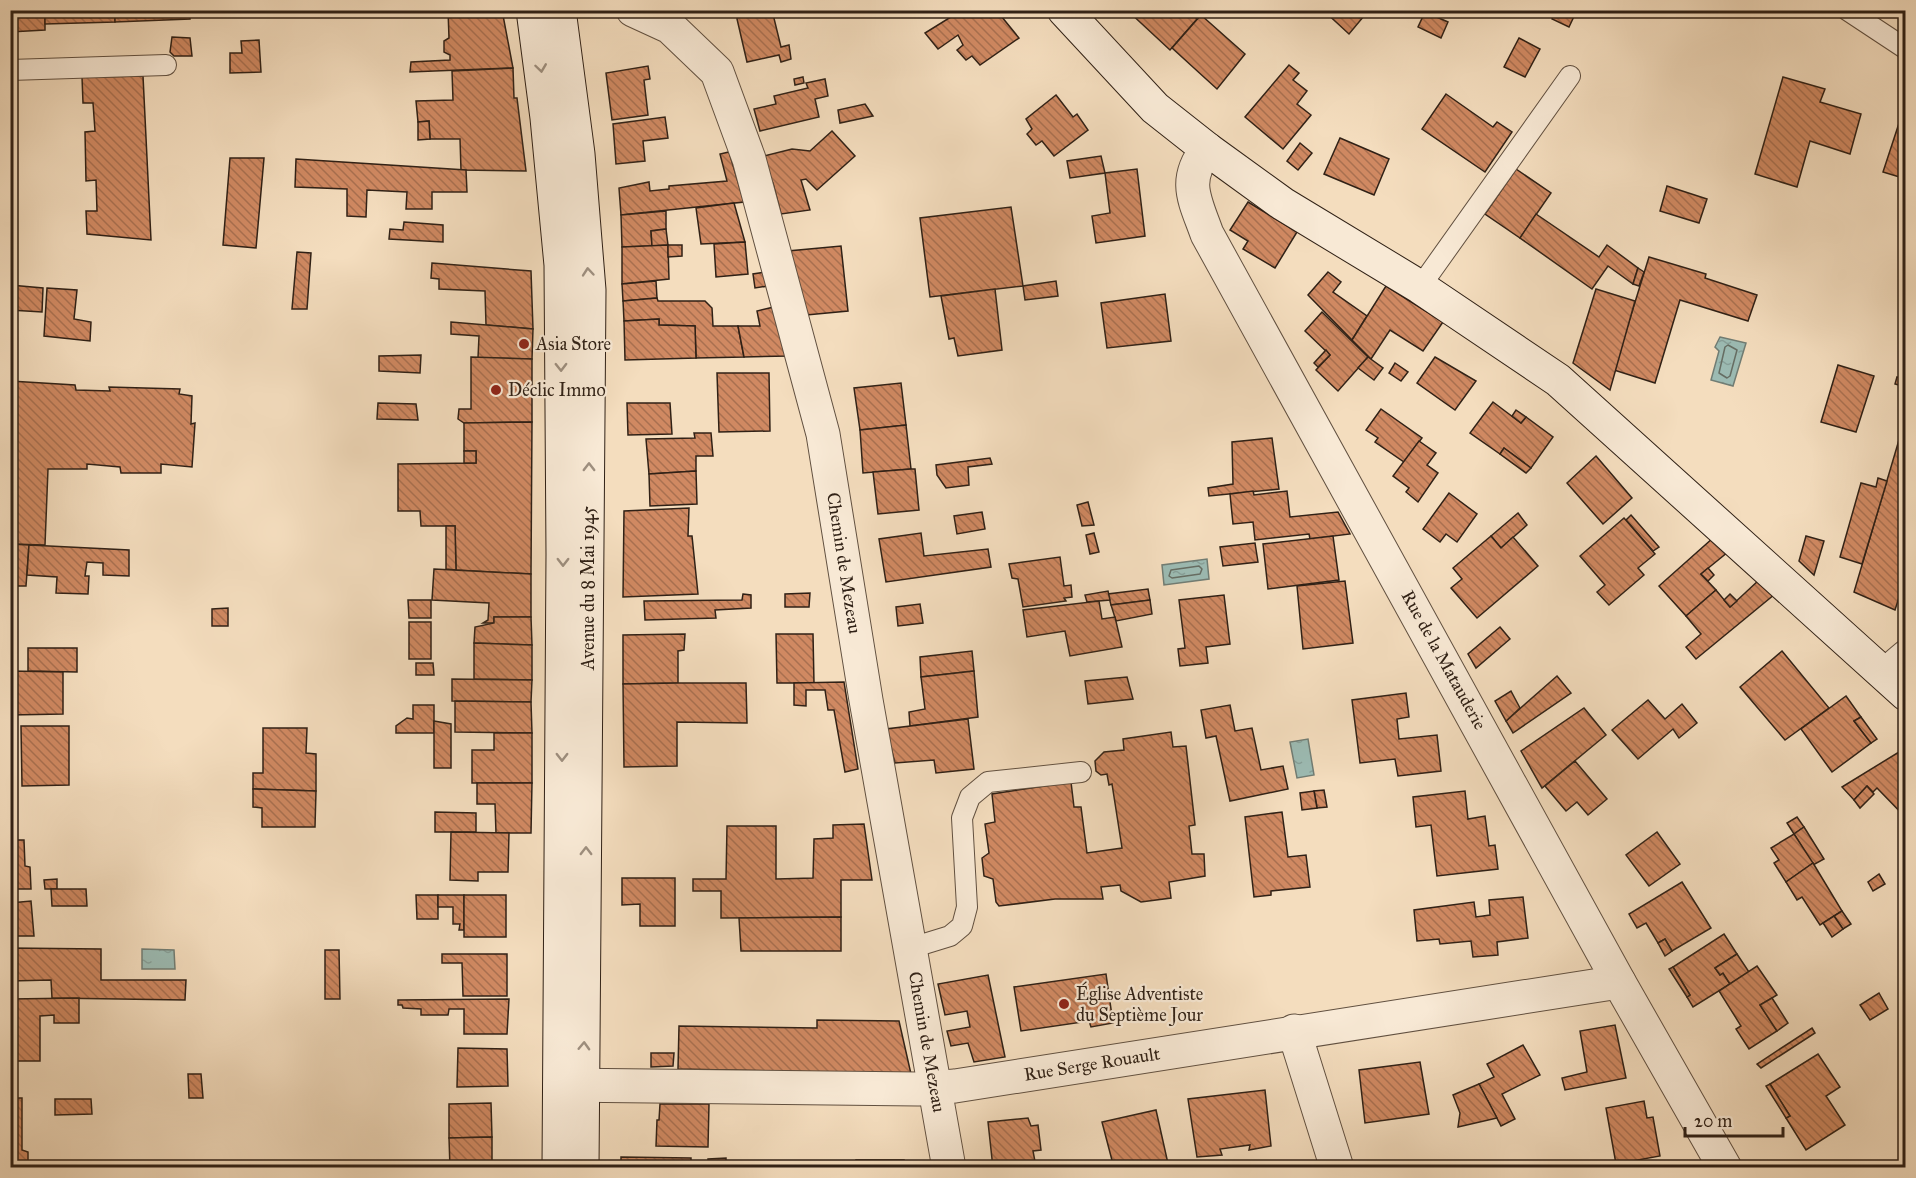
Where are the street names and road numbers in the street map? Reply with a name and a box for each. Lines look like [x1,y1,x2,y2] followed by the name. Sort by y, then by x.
[822,491,866,636] street label: Chemin de Mezeau
[577,505,599,671] street label: Avenue du 8 Mai 1945
[1397,587,1491,733] street label: Rue de la Matauderie
[904,970,950,1115] street label: Chemin de Mezeau
[1022,1042,1162,1087] street label: Rue Serge Rouault

